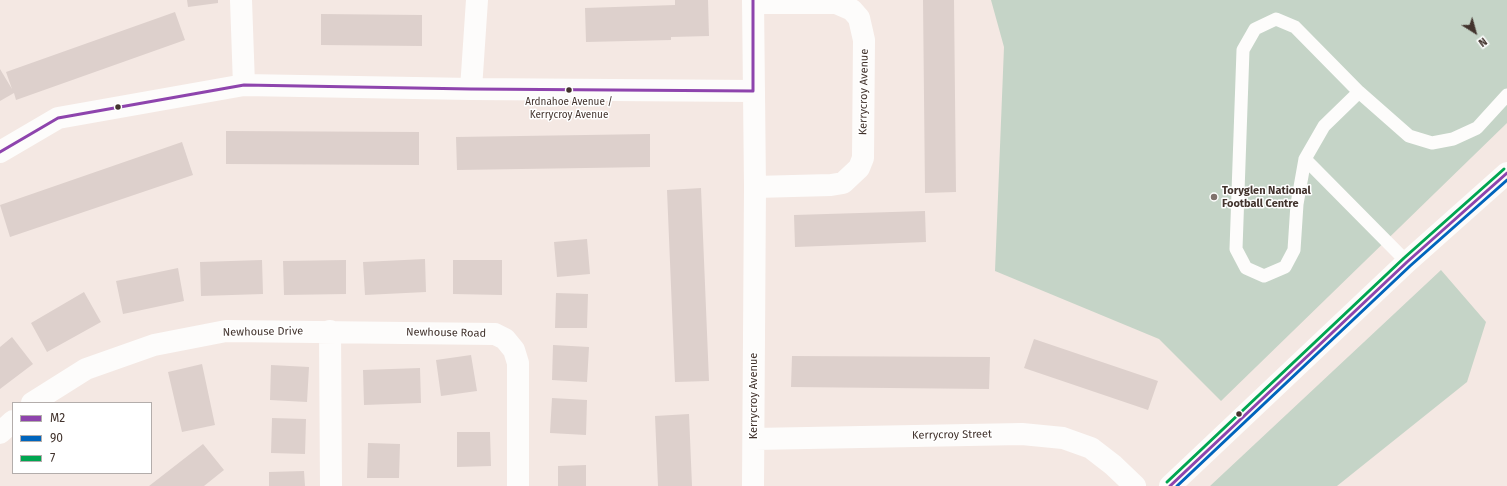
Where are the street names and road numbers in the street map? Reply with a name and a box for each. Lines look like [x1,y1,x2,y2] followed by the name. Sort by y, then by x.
[857,49,871,135] street label: Kerrycroy Avenue
[223,325,303,339] street label: Newhouse Drive
[406,326,486,340] street label: Newhouse Road
[747,353,761,439] street label: Kerrycroy Avenue
[912,428,992,442] street label: Kerrycroy Street

